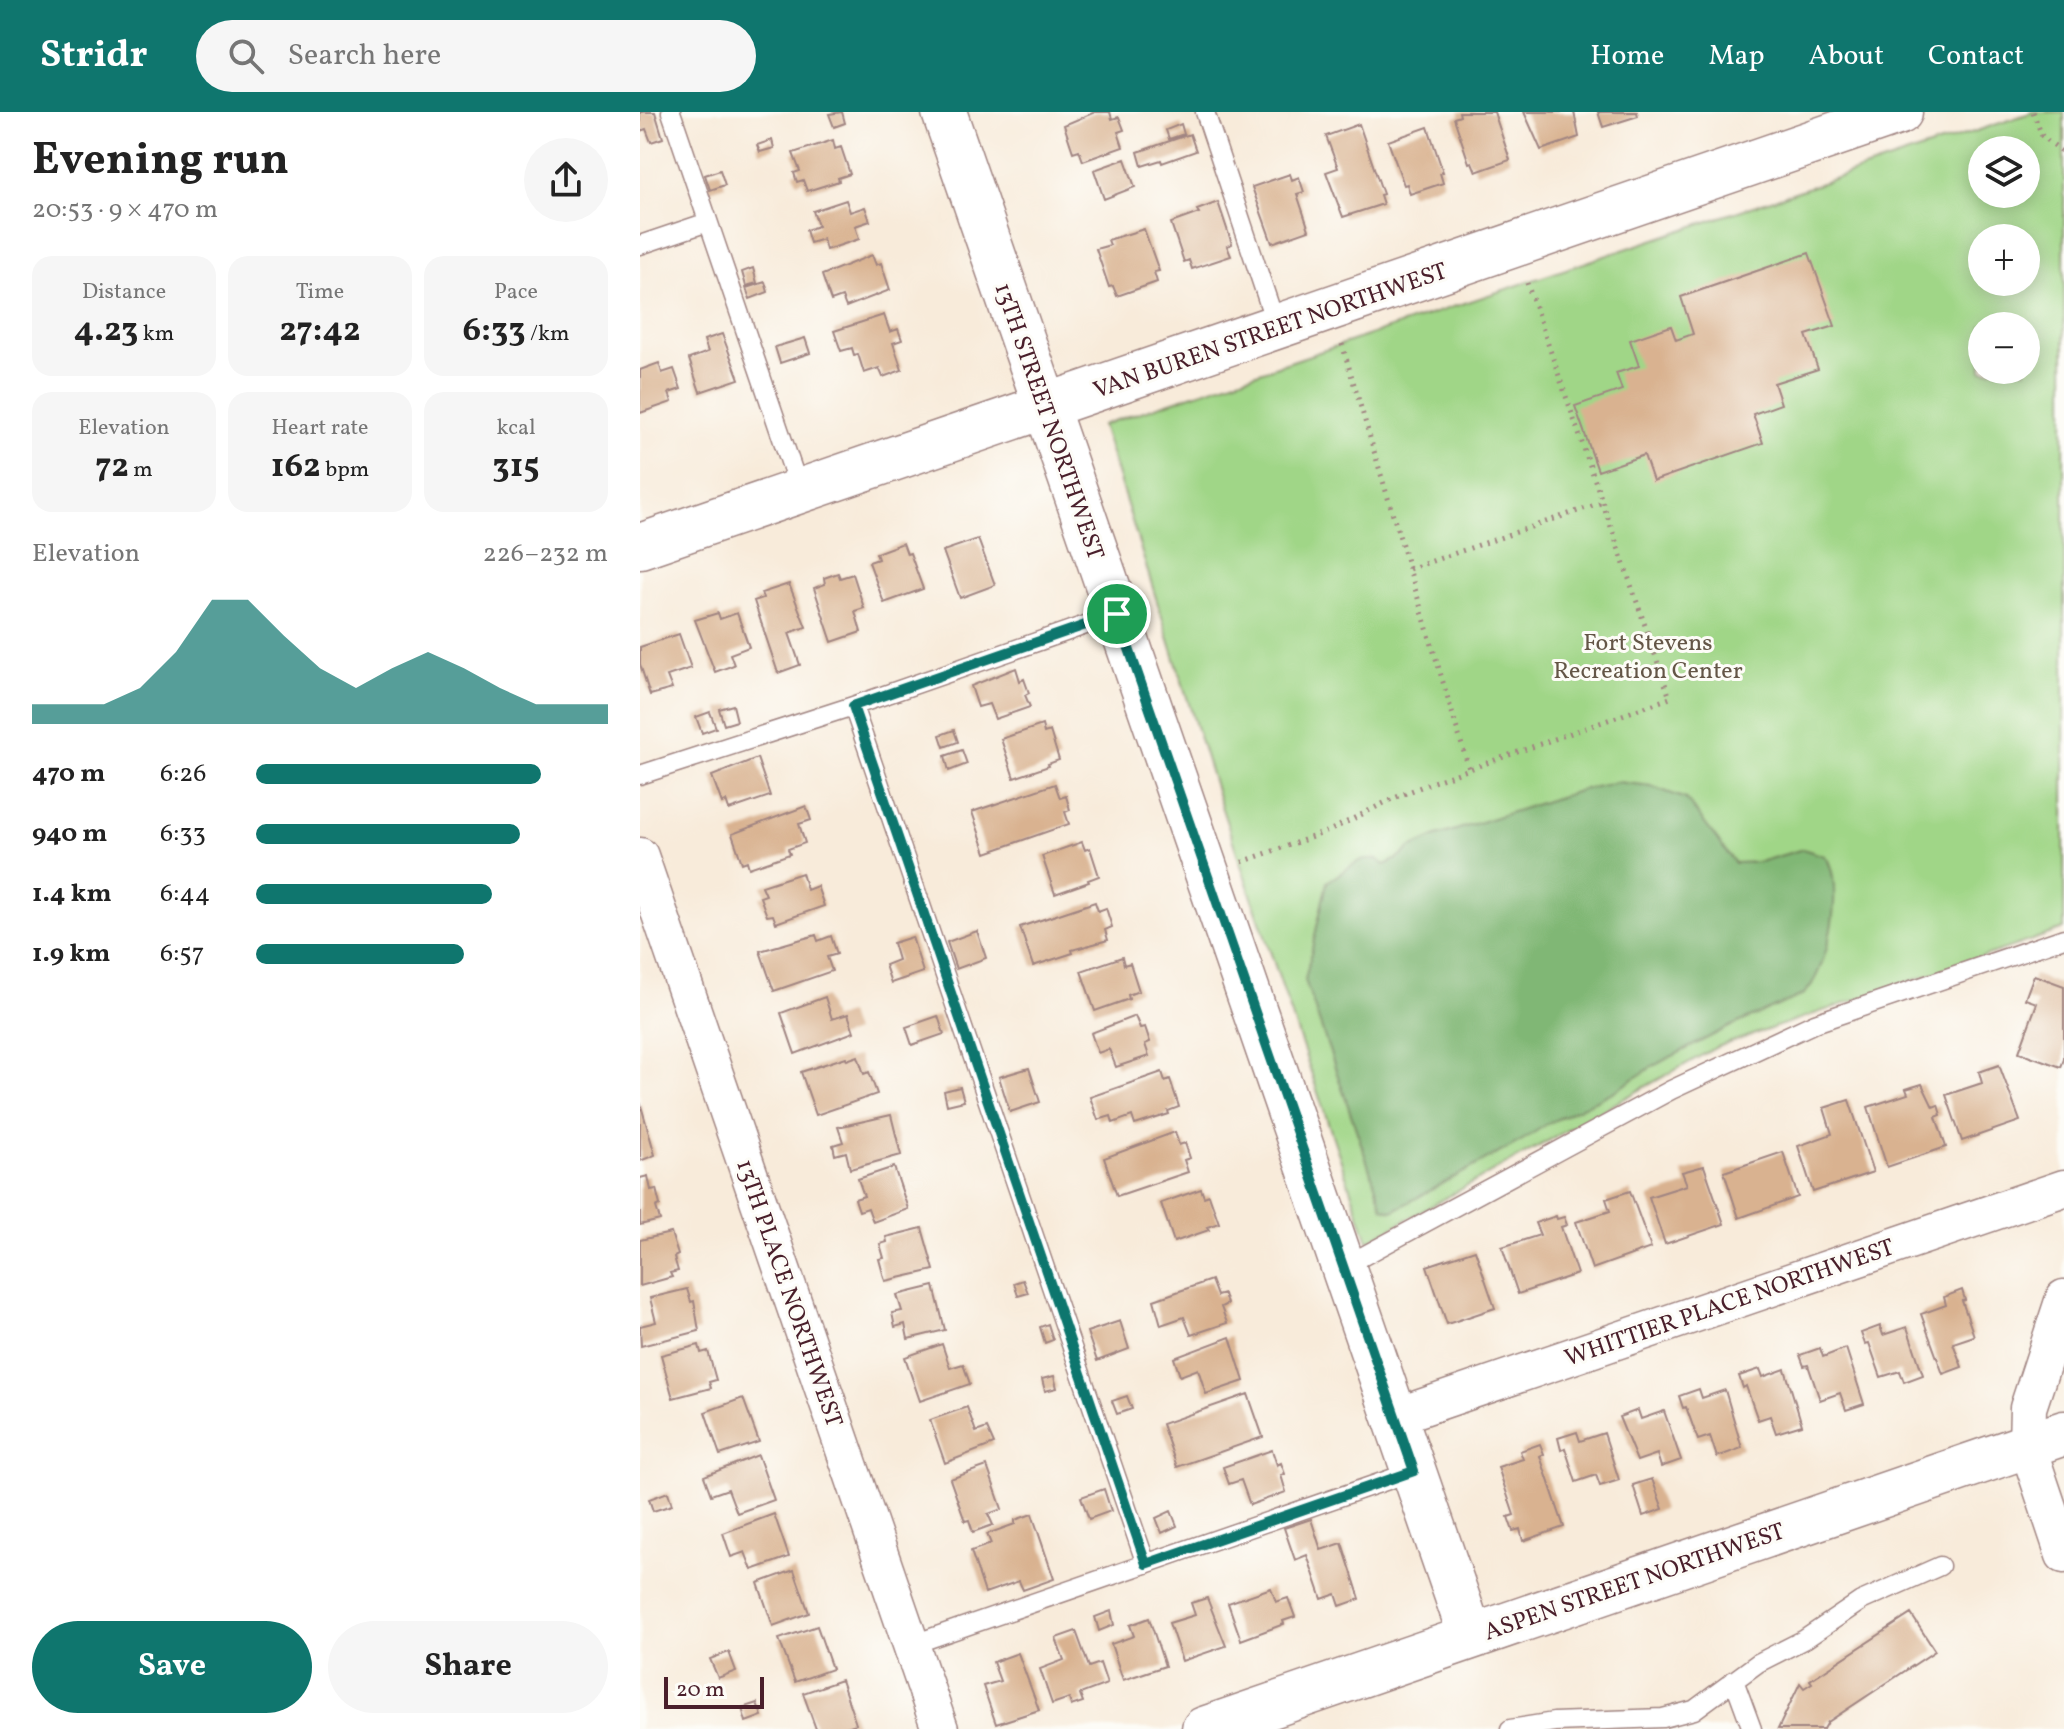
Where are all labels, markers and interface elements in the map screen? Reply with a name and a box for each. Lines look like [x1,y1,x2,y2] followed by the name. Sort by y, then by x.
[196,20,756,92] search box
[40,30,148,83] text: Stridr
[224,34,268,78] icon: search
[288,35,441,77] text: Search here
[1590,37,1664,76] text: Home
[1708,37,1764,76] text: Map
[1808,37,1884,76] text: About
[1928,37,2024,76] text: Contact
[32,131,289,192] text: Evening run
[1968,136,2040,384] map controls
[1968,136,2040,208] button: layers
[524,138,608,222] button: share
[32,192,218,228] text: 20:53 · 9 × 470 m
[1968,224,2040,296] button: +
[1089,255,1452,409] street label: VAN BUREN STREET NORTHWEST
[82,277,166,308] text: Distance
[296,277,344,308] text: Time
[494,277,538,308] text: Pace
[985,278,1112,565] street label: 13TH STREET NORTHWEST
[74,308,138,355] text: 4.23
[279,308,361,355] text: 27:42
[463,308,526,355] text: 6:33
[1968,312,2040,384] button: −
[138,319,174,350] text: km
[526,319,569,350] text: /km
[78,413,170,444] text: Elevation
[271,413,369,444] text: Heart rate
[496,413,536,444] text: kcal
[95,444,129,491] text: 72
[271,444,321,491] text: 162
[492,444,540,491] text: 315
[129,455,153,486] text: m
[321,455,369,486] text: bpm
[32,536,140,572] text: Elevation
[483,536,608,572] text: 226–232 m
[1083,580,1151,648] pin
[1095,592,1139,636] icon: arrive
[1553,627,1743,689] park label: Fort Stevens Recreation Center
[32,756,105,792] text: 470 m
[160,756,206,792] text: 6:26
[32,816,108,852] text: 940 m
[160,816,206,852] text: 6:33
[32,876,112,912] text: 1.4 km
[160,876,210,912] text: 6:44
[32,936,110,972] text: 1.9 km
[160,936,204,972] text: 6:57
[726,1155,850,1432] street label: 13TH PLACE NORTHWEST
[1560,1231,1899,1376] street label: WHITTIER PLACE NORTHWEST
[1480,1515,1790,1650] street label: ASPEN STREET NORTHWEST
[32,1621,312,1713] button: Save
[328,1621,608,1713] button: Share
[664,1673,764,1709] scale bar
[676,1675,725,1706] text: 20 m

